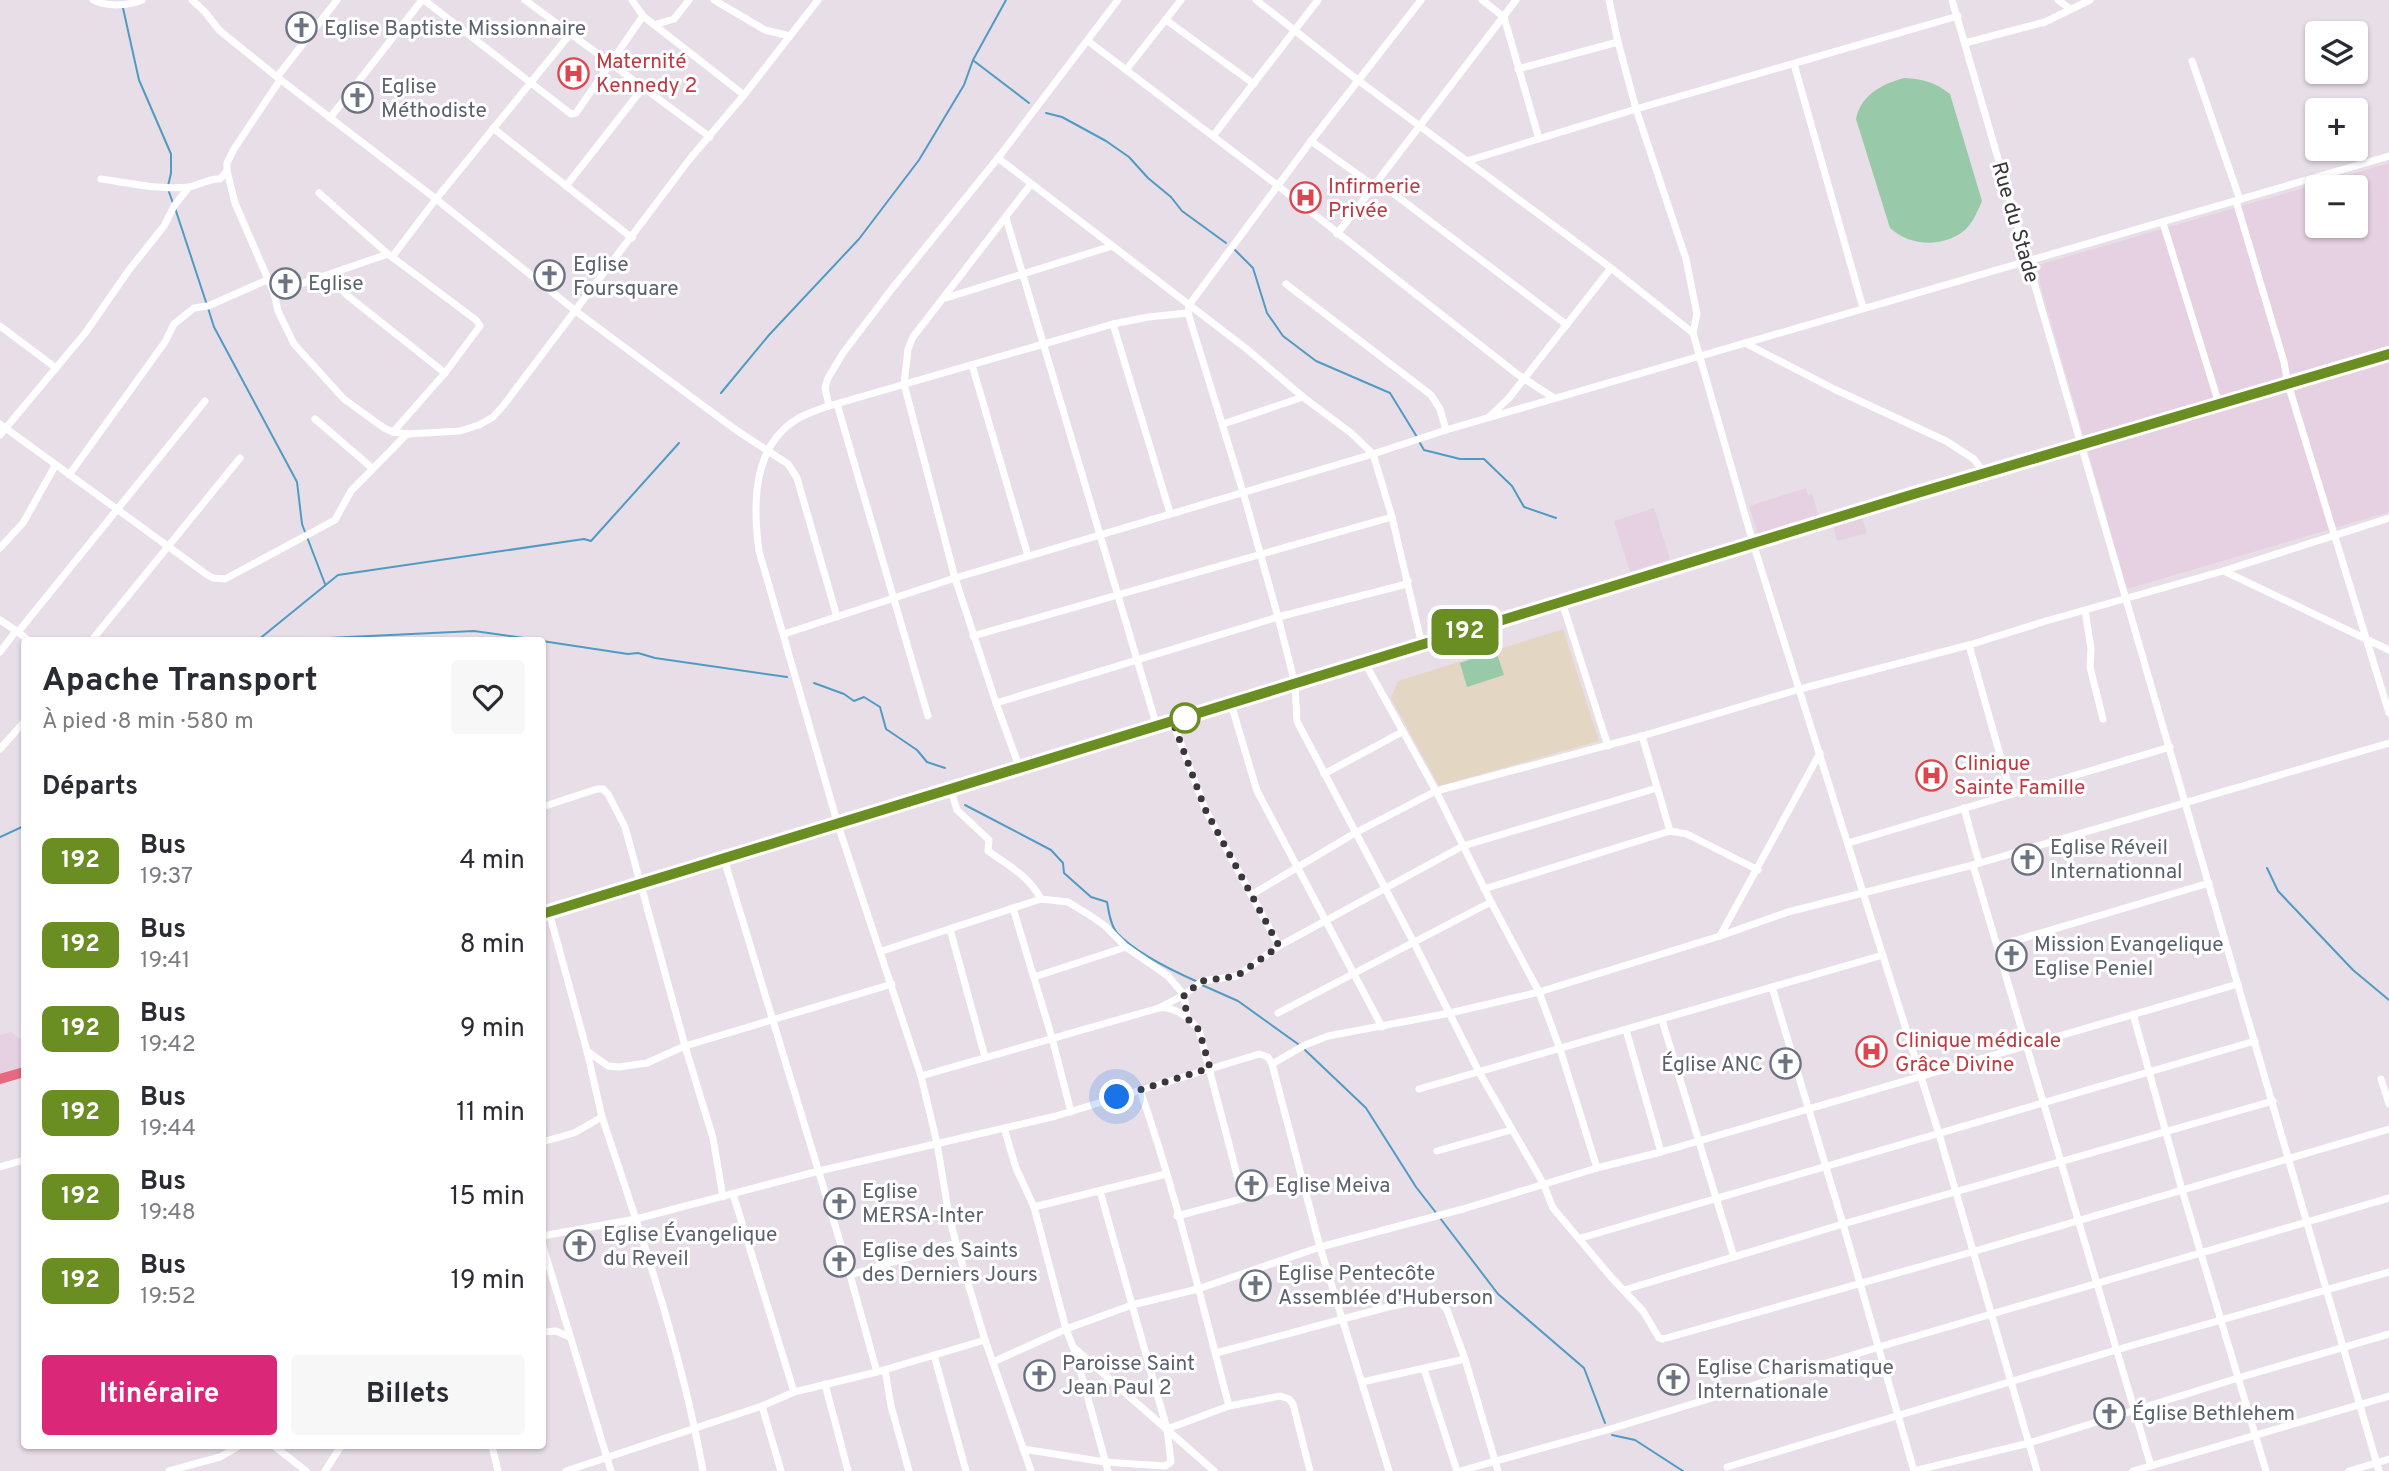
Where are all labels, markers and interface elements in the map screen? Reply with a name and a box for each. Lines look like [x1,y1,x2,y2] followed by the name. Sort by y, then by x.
[284,11,318,45] church icon: Eglise Baptiste Missionnaire
[324,16,586,43] place label: Eglise Baptiste Missionnaire
[2305,21,2368,238] map controls
[2305,21,2368,84] button: layers
[596,49,697,100] place label: Maternité Kennedy 2
[556,56,590,90] hospital icon: Maternité Kennedy 2
[381,74,487,125] place label: Eglise Méthodiste
[341,81,375,115] church icon: Eglise Méthodiste
[2305,98,2368,161] button: +
[1984,159,2045,286] street label: Rue du Stade
[1328,174,1420,225] place label: Infirmerie Privée
[2305,175,2368,238] button: −
[1288,181,1322,215] hospital icon: Infirmerie Privée
[573,252,678,303] place label: Eglise Foursquare
[533,259,567,293] church icon: Eglise Foursquare
[268,266,302,300] church icon: Eglise
[308,271,363,298] place label: Eglise
[1425,609,1505,655] line badge: 192
[1445,617,1485,647] text: 192
[451,660,525,734] button: heart
[42,661,318,703] text: Apache Transport
[1170,703,1200,733] unlabelled marker
[42,708,254,737] text: À pied · 8 min · 580 m
[1954,751,2085,802] place label: Clinique Sainte Famille
[1914,758,1948,792] hospital icon: Clinique Sainte Famille
[42,771,138,804] text: Départs
[140,830,186,863] text: Bus
[2050,835,2182,886] place label: Eglise Réveil Internationnal
[2010,842,2044,876] church icon: Eglise Réveil Internationnal
[459,845,525,878] text: 4 min
[61,846,100,876] text: 192
[140,863,193,892] text: 19:37
[140,914,186,947] text: Bus
[460,929,525,962] text: 8 min
[61,930,100,960] text: 192
[2034,932,2224,983] place label: Mission Evangelique Eglise Peniel
[1994,939,2028,973] church icon: Mission Evangelique Eglise Peniel
[140,947,190,976] text: 19:41
[140,998,186,1031] text: Bus
[460,1013,525,1046] text: 9 min
[61,1014,100,1044] text: 192
[1895,1028,2061,1079] place label: Clinique médicale Grâce Divine
[140,1031,196,1060] text: 19:42
[1855,1035,1889,1069] hospital icon: Clinique médicale Grâce Divine
[1769,1047,1803,1081] church icon: Église ANC
[1661,1051,1763,1079] place label: Église ANC
[1099,1079,1134,1114] your location
[140,1082,186,1115] text: Bus
[456,1097,525,1130] text: 11 min
[61,1098,100,1128] text: 192
[140,1115,196,1144] text: 19:44
[140,1166,186,1199] text: Bus
[1235,1168,1269,1202] church icon: Eglise Meiva
[1275,1173,1390,1200] place label: Eglise Meiva
[862,1179,984,1230] place label: Eglise MERSA-Inter
[450,1181,525,1214] text: 15 min
[61,1182,100,1212] text: 192
[822,1186,856,1220] church icon: Eglise MERSA-Inter
[140,1199,196,1228] text: 19:48
[603,1221,777,1273] place label: Eglise Évangelique du Reveil
[563,1229,597,1263] church icon: Eglise Évangelique du Reveil
[862,1238,1038,1289] place label: Eglise des Saints des Derniers Jours
[822,1245,856,1279] church icon: Eglise des Saints des Derniers Jours
[140,1250,186,1283] text: Bus
[1278,1261,1493,1312] place label: Eglise Pentecôte Assemblée d'Huberson
[450,1265,525,1298] text: 19 min
[61,1266,100,1296] text: 192
[1238,1268,1272,1302] church icon: Eglise Pentecôte Assemblée d'Huberson
[140,1283,196,1312] text: 19:52
[1062,1351,1195,1402] place label: Paroisse Saint Jean Paul 2
[42,1355,277,1435] button: Itinéraire
[291,1355,525,1435] button: Billets
[1697,1355,1894,1406] place label: Eglise Charismatique Internationale
[1022,1358,1056,1392] church icon: Paroisse Saint Jean Paul 2
[1657,1362,1691,1396] church icon: Eglise Charismatique Internationale
[2092,1396,2126,1430] church icon: Église Bethlehem
[2132,1400,2295,1428] place label: Église Bethlehem

